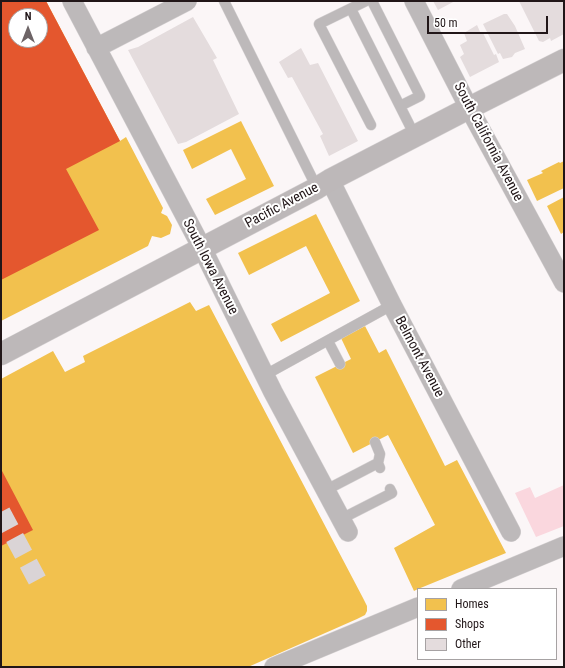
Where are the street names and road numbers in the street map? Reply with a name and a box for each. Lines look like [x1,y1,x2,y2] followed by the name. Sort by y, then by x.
[450,80,526,204] street label: South California Avenue
[242,180,322,232] street label: Pacific Avenue
[179,216,241,318] street label: South Iowa Avenue
[391,314,447,400] street label: Belmont Avenue

